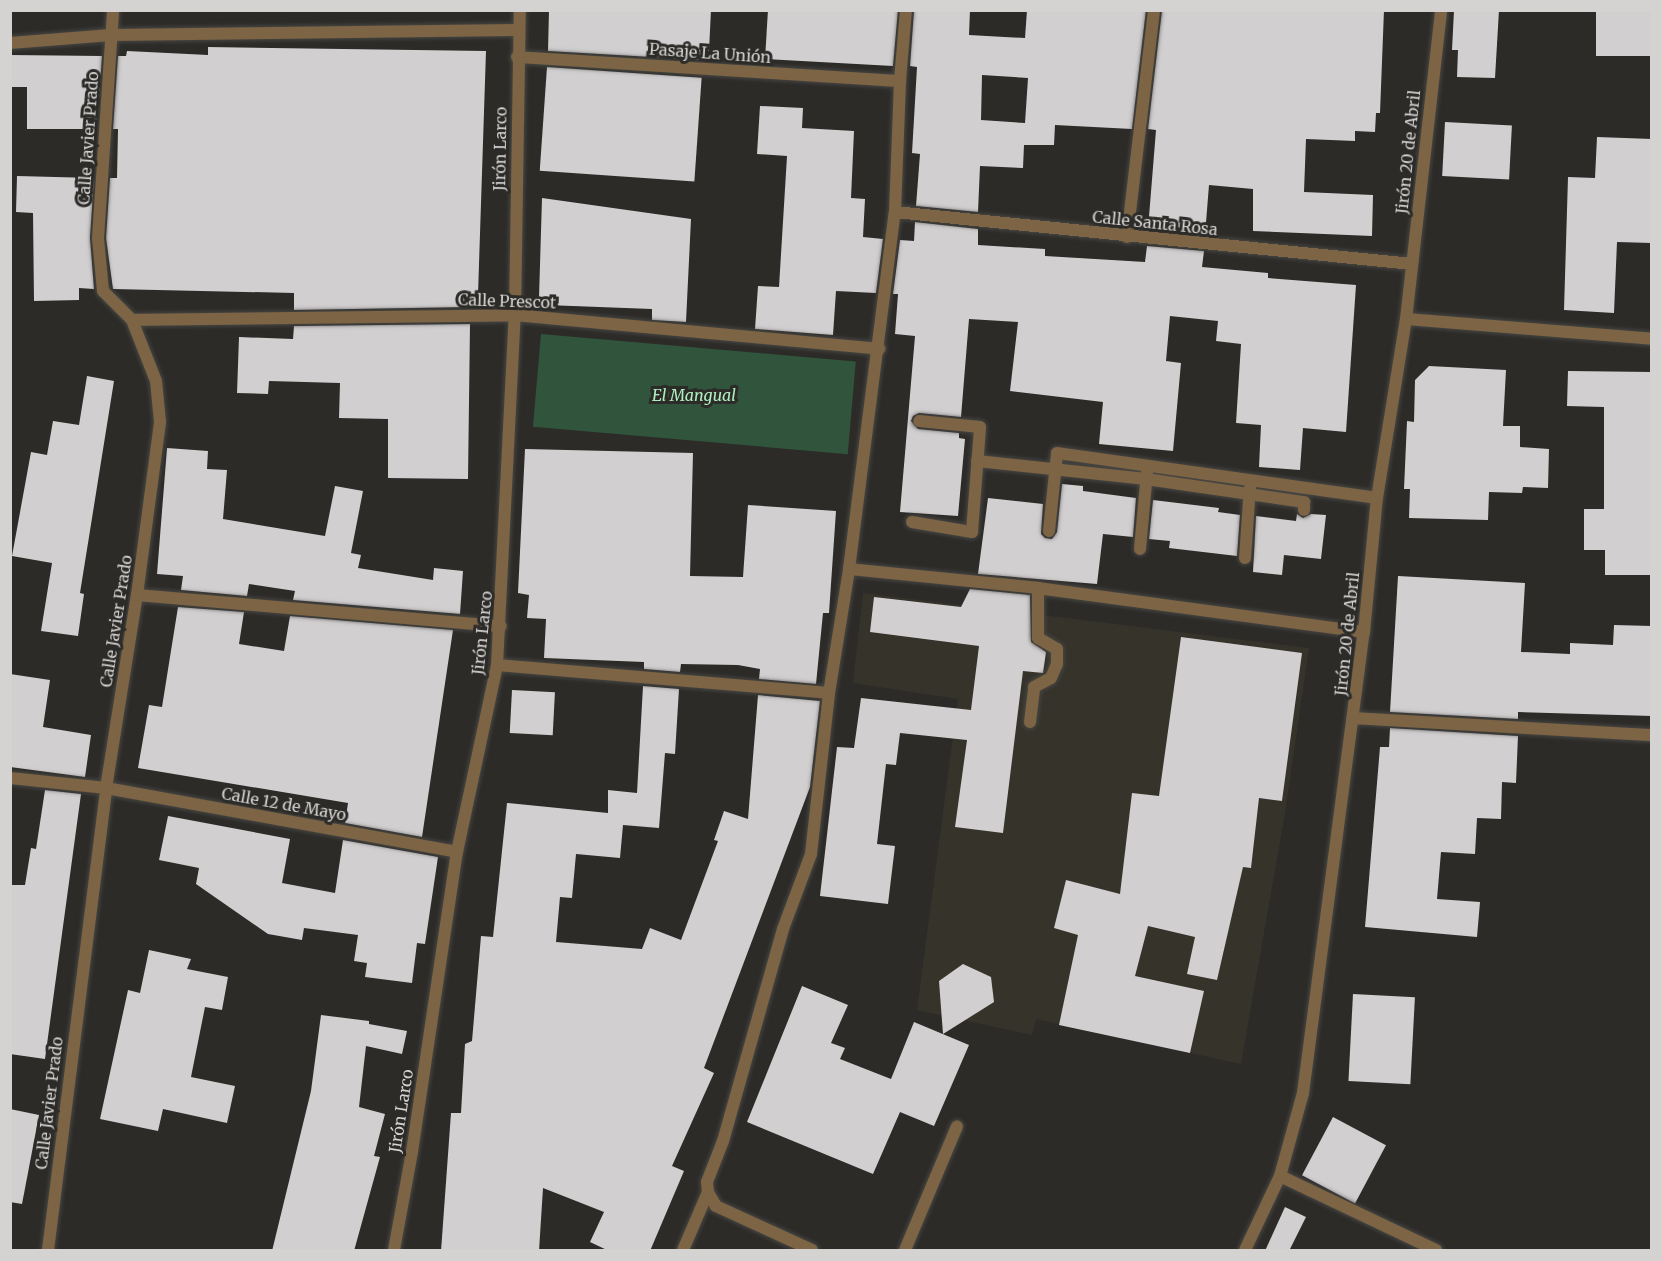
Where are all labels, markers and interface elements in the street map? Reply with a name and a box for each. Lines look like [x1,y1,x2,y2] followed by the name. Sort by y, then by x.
[648,39,772,67] street label: Pasaje La Unión
[74,71,102,205] street label: Calle Javier Prado
[1392,89,1424,215] street label: Jirón 20 de Abril
[490,107,510,191] street label: Jirón Larco
[1091,207,1219,239] street label: Calle Santa Rosa
[458,290,556,312] street label: Calle Prescot
[652,385,736,405] park label: El Mangual
[96,553,136,689] street label: Calle Javier Prado
[1331,571,1363,697] street label: Jirón 20 de Abril
[468,590,496,676] street label: Jirón Larco
[220,784,348,824] street label: Calle 12 de Mayo
[31,1035,67,1171] street label: Calle Javier Prado
[385,1068,417,1154] street label: Jirón Larco

